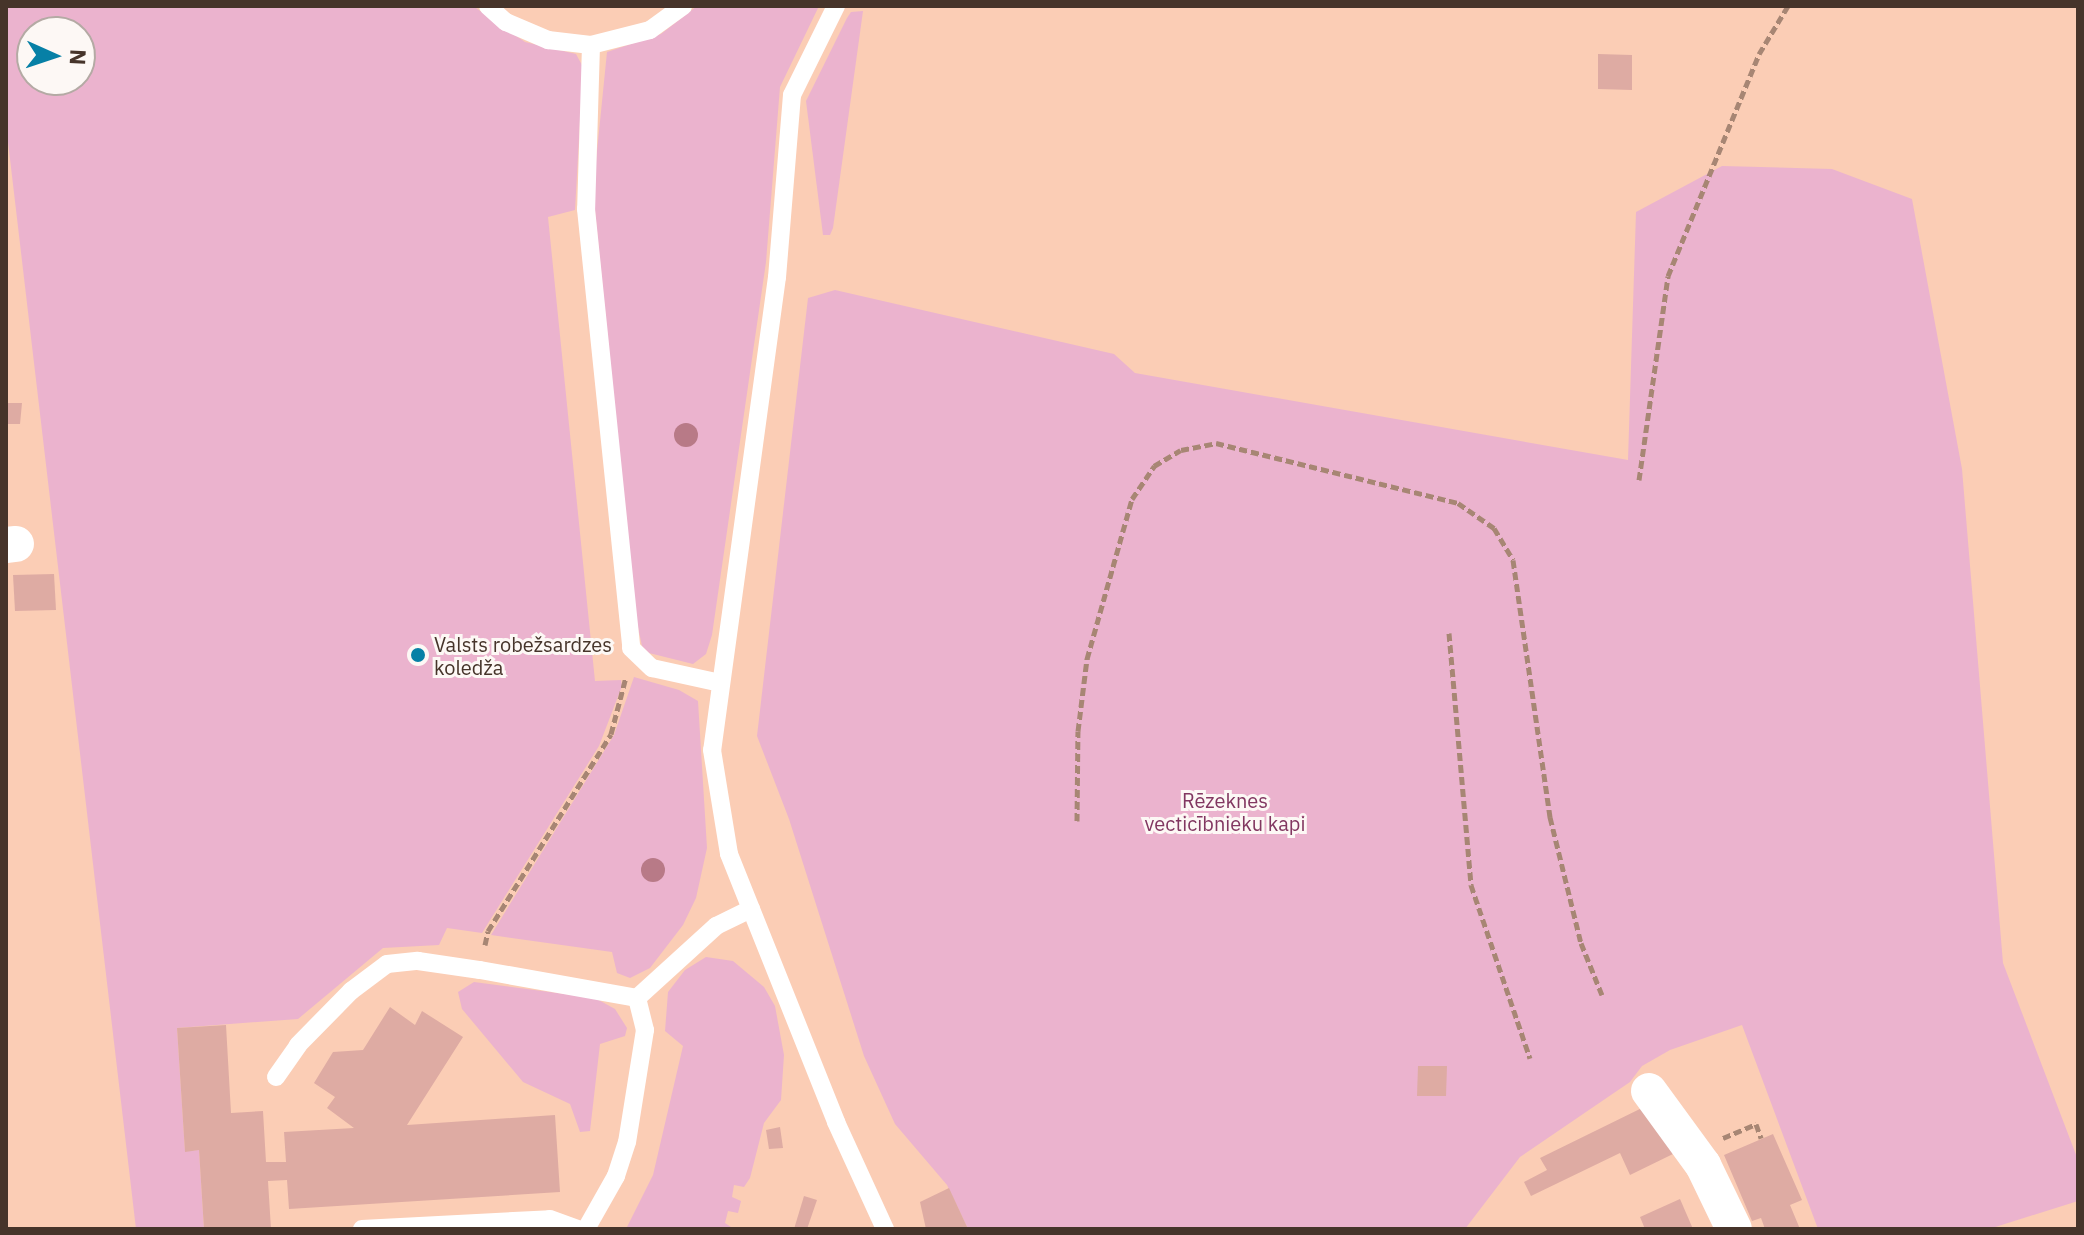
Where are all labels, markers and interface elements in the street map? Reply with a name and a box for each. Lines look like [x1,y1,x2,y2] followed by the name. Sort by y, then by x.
[16,16,96,96] north arrow
[64,48,93,66] text: N
[434,632,612,679] place label: Valsts robežsardzes koledža
[409,646,427,664] marker: Valsts robežsardzes koledža
[1145,789,1305,836] park label: Rēzeknes vecticībnieku kapi

